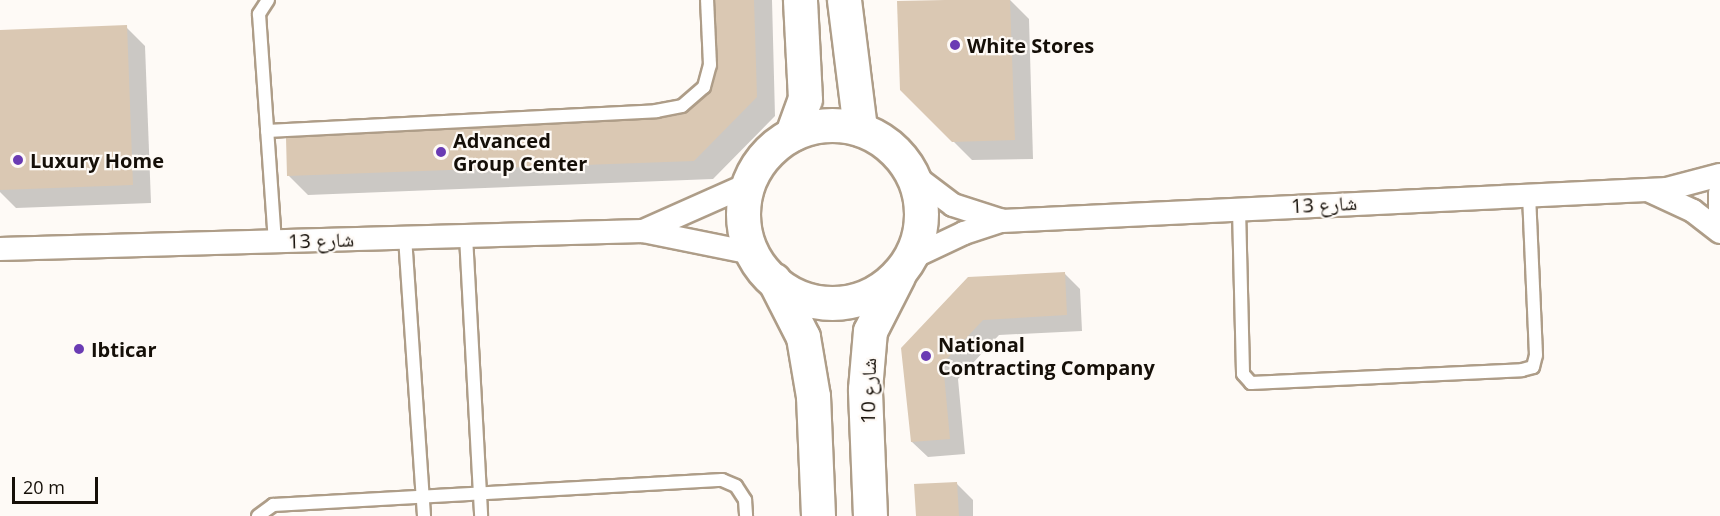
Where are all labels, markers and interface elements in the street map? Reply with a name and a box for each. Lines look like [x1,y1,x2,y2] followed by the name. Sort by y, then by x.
[967,33,1094,57] place label: White Stores
[948,38,962,52] marker: White Stores
[453,128,587,175] place label: Advanced Group Center
[434,145,448,159] marker: Advanced Group Center
[30,148,164,172] place label: Luxury Home
[11,153,25,167] marker: Luxury Home
[1290,190,1358,218] street label: شارع 13
[288,227,354,253] street label: شارع 13
[938,332,1155,379] place label: National Contracting Company
[91,337,157,361] place label: Ibticar
[72,342,86,356] marker: Ibticar
[919,349,933,363] marker: National Contracting Company
[855,358,881,424] street label: شارع 10
[15,465,100,503] scale bar
[23,475,65,499] text: 20 m

